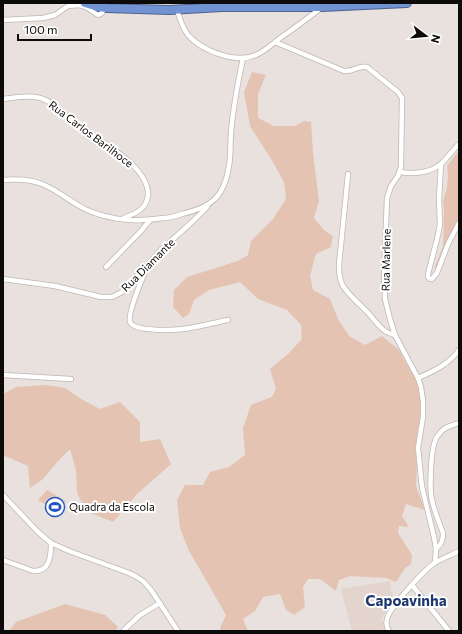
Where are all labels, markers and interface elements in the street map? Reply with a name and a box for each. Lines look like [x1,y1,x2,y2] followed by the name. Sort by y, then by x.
[18,16,91,42] scale bar
[406,16,446,56] north arrow
[24,22,58,36] text: 100 m
[429,33,443,45] text: N
[47,98,136,170] street label: Rua Carlos Barilhoce
[378,228,393,291] street label: Rua Marlene
[118,235,177,294] street label: Rua Diamante
[44,496,66,518] sports icon: Quadra da Escola
[69,500,155,513] place label: Quadra da Escola
[365,591,447,609] district label: Capoavinha

